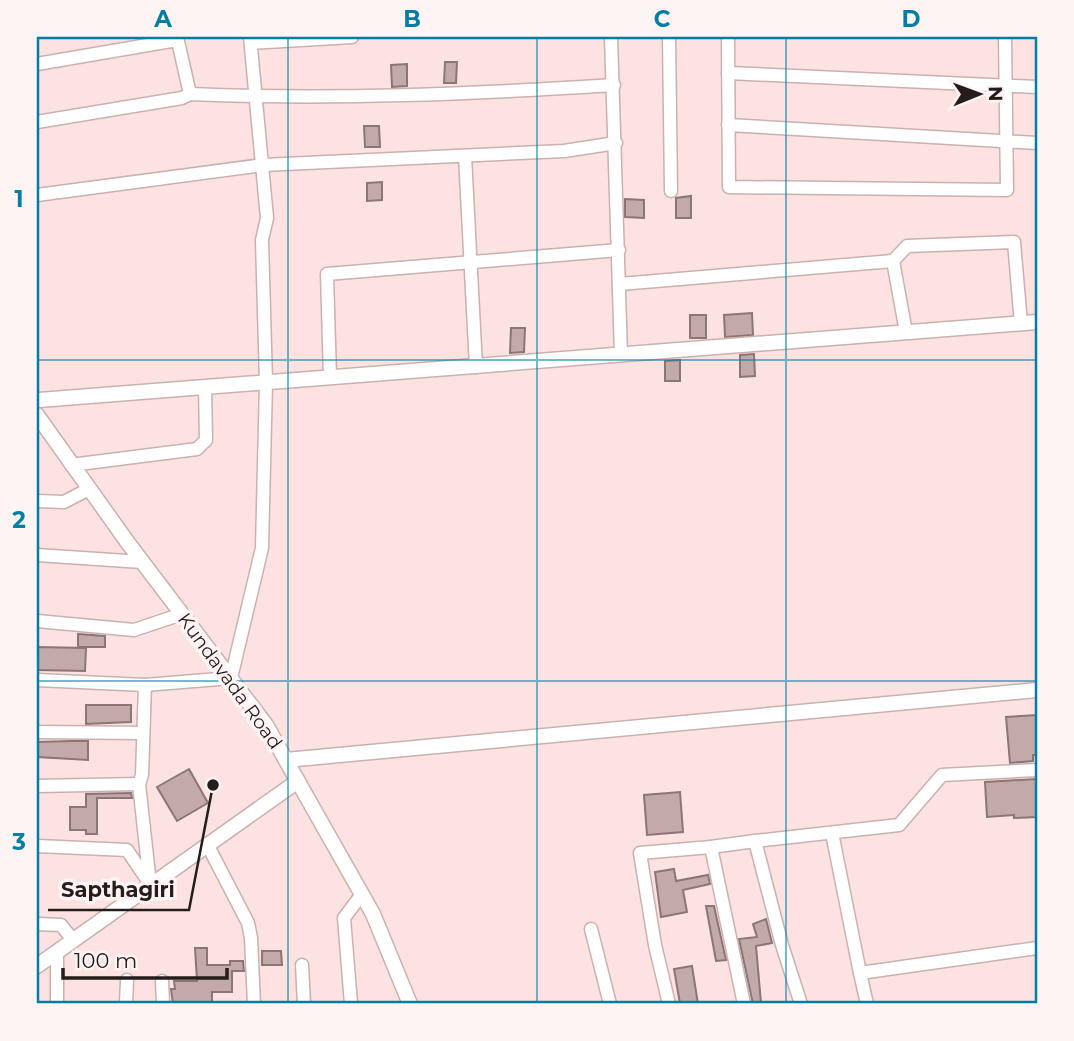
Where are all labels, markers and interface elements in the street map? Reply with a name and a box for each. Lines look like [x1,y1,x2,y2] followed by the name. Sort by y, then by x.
[153,5,172,33] text: A
[403,5,421,33] text: B
[654,5,671,33] text: C
[902,5,921,33] text: D
[944,60,1014,130] north arrow
[984,86,1007,102] text: N
[14,185,24,213] text: 1
[12,506,26,534] text: 2
[173,608,287,754] street label: Kundavada Road
[11,828,26,856] text: 3
[48,868,189,910] callout: Sapthagiri
[61,877,175,902] text: Sapthagiri
[63,936,228,980] scale bar
[74,948,137,973] text: 100 m

